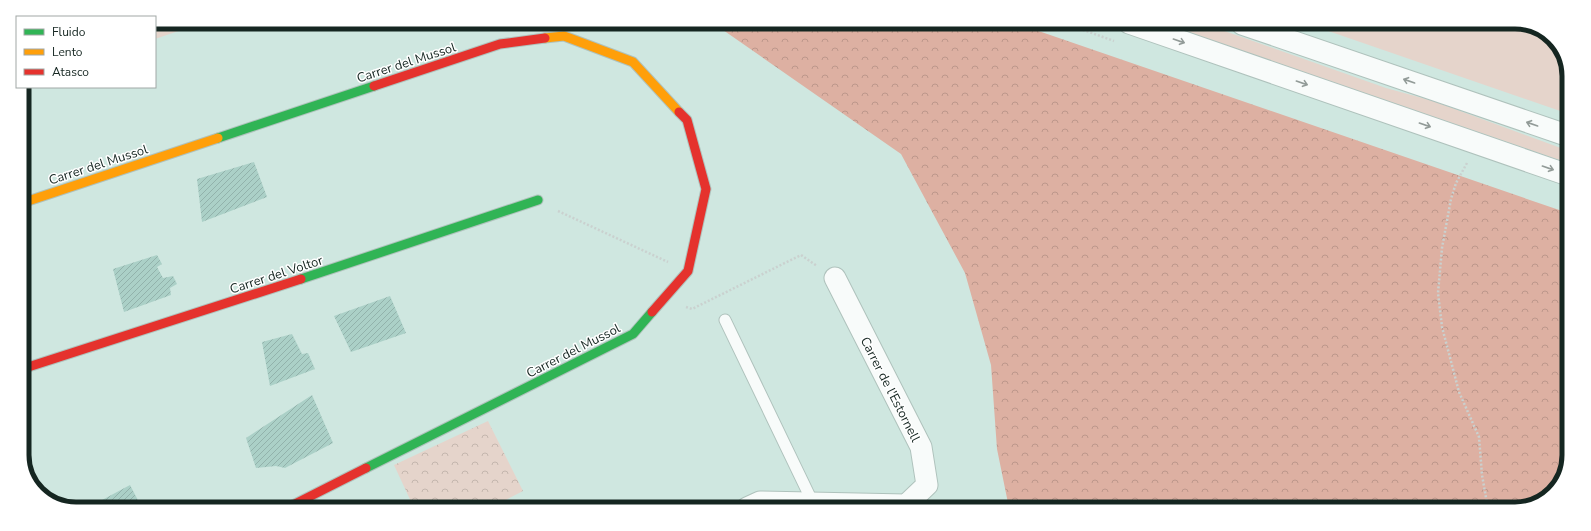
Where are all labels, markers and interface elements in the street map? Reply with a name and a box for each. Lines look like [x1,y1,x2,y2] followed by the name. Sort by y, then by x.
[16,16,156,88] legend
[52,24,86,40] text: Fluido
[1173,37,1185,45] one-way arrow
[354,38,458,87] street label: Carrer del Mussol
[52,44,83,60] text: Lento
[52,64,89,80] text: Atasco
[1402,77,1415,84] one-way arrow
[1296,80,1309,87] one-way arrow
[1526,119,1538,127] one-way arrow
[1419,122,1431,130] one-way arrow
[46,140,150,189] street label: Carrer del Mussol
[1542,164,1554,172] one-way arrow
[228,251,325,298] street label: Carrer del Voltor
[523,319,624,382] street label: Carrer del Mussol
[856,334,924,445] street label: Carrer de l'Estornell

